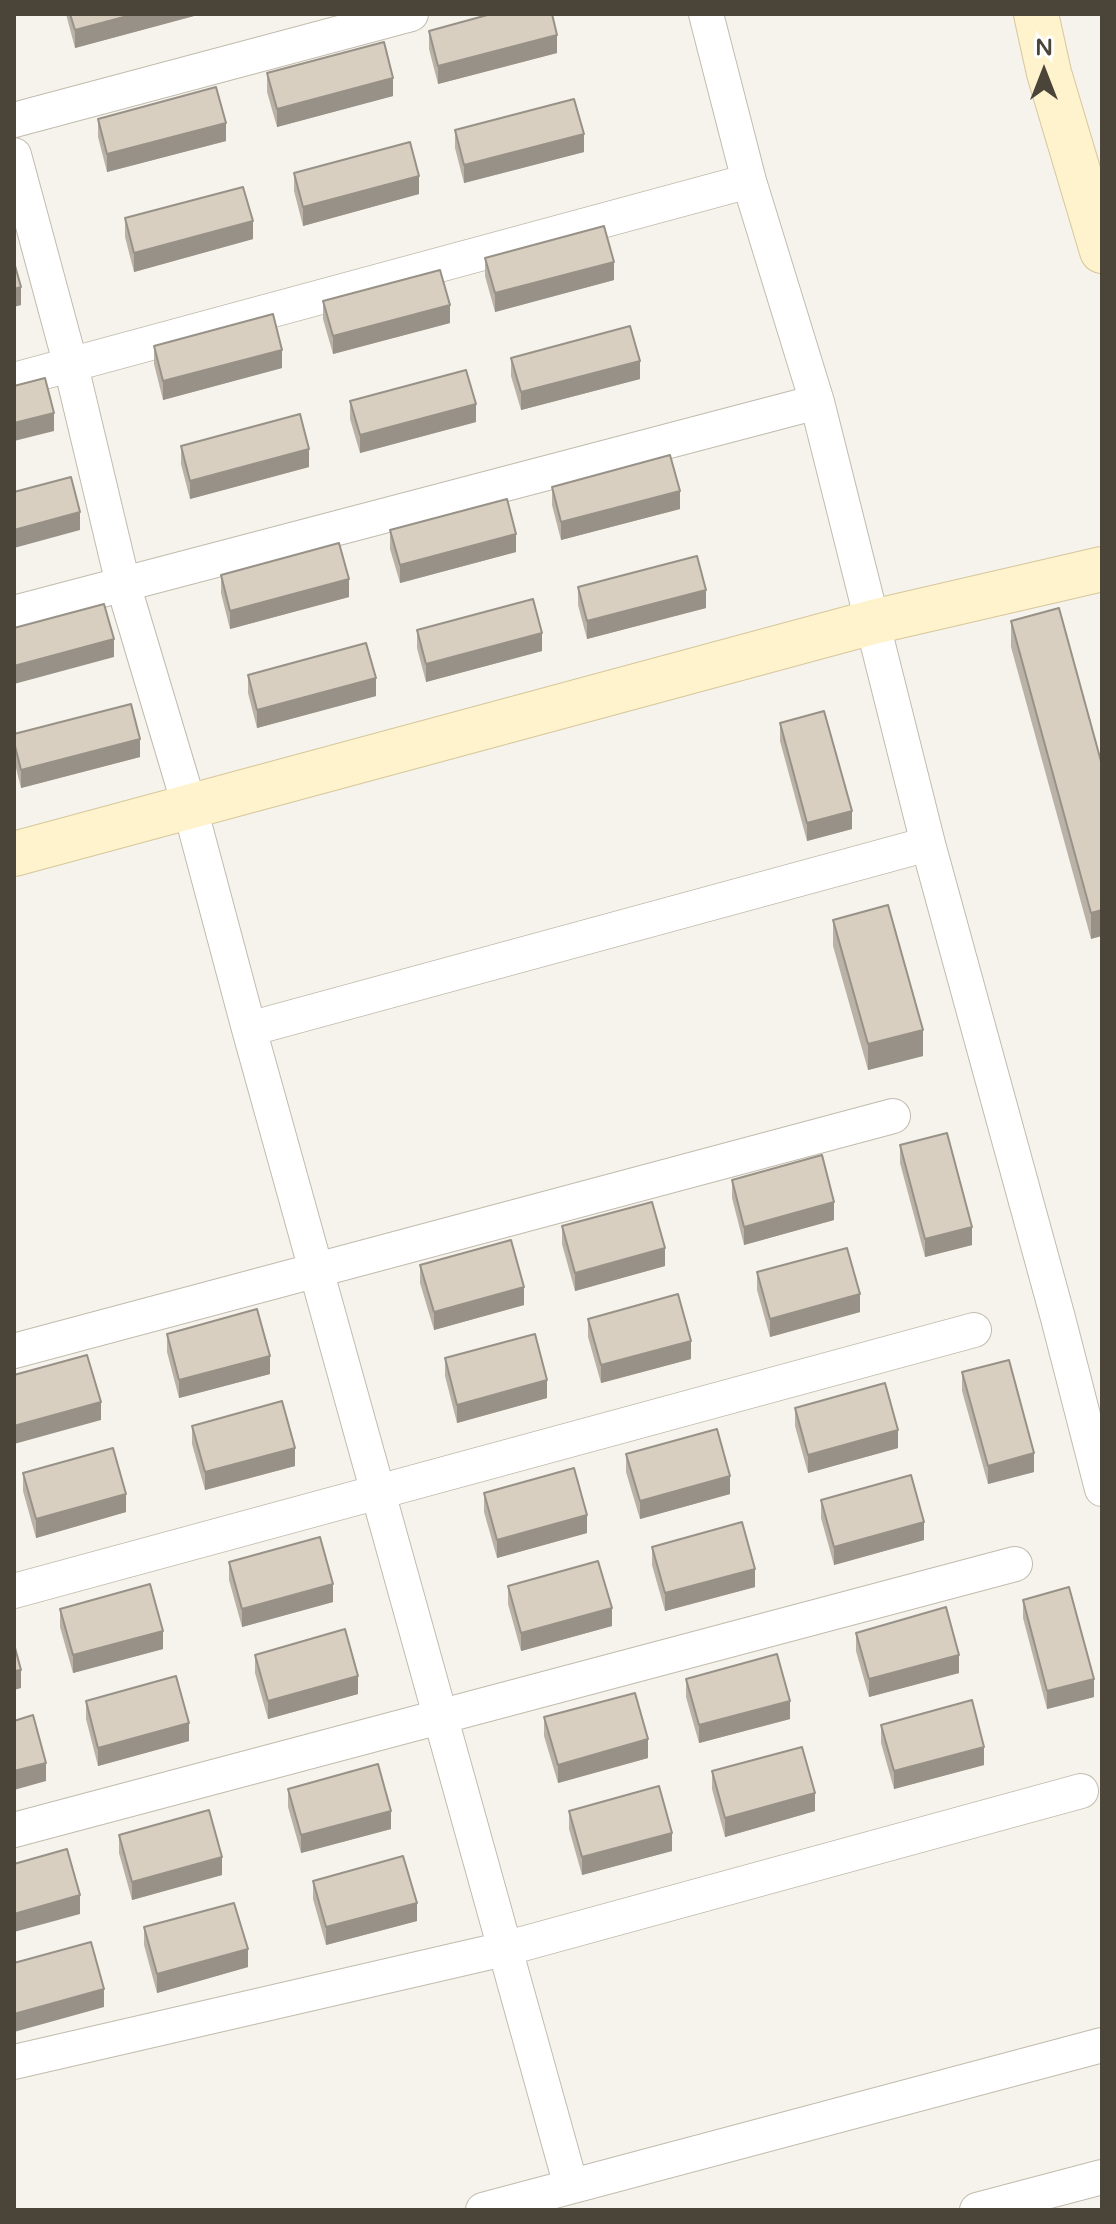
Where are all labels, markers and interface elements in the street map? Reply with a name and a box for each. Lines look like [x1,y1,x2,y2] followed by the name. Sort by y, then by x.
[1004,32,1084,112] north arrow
[1035,35,1053,61] text: N

